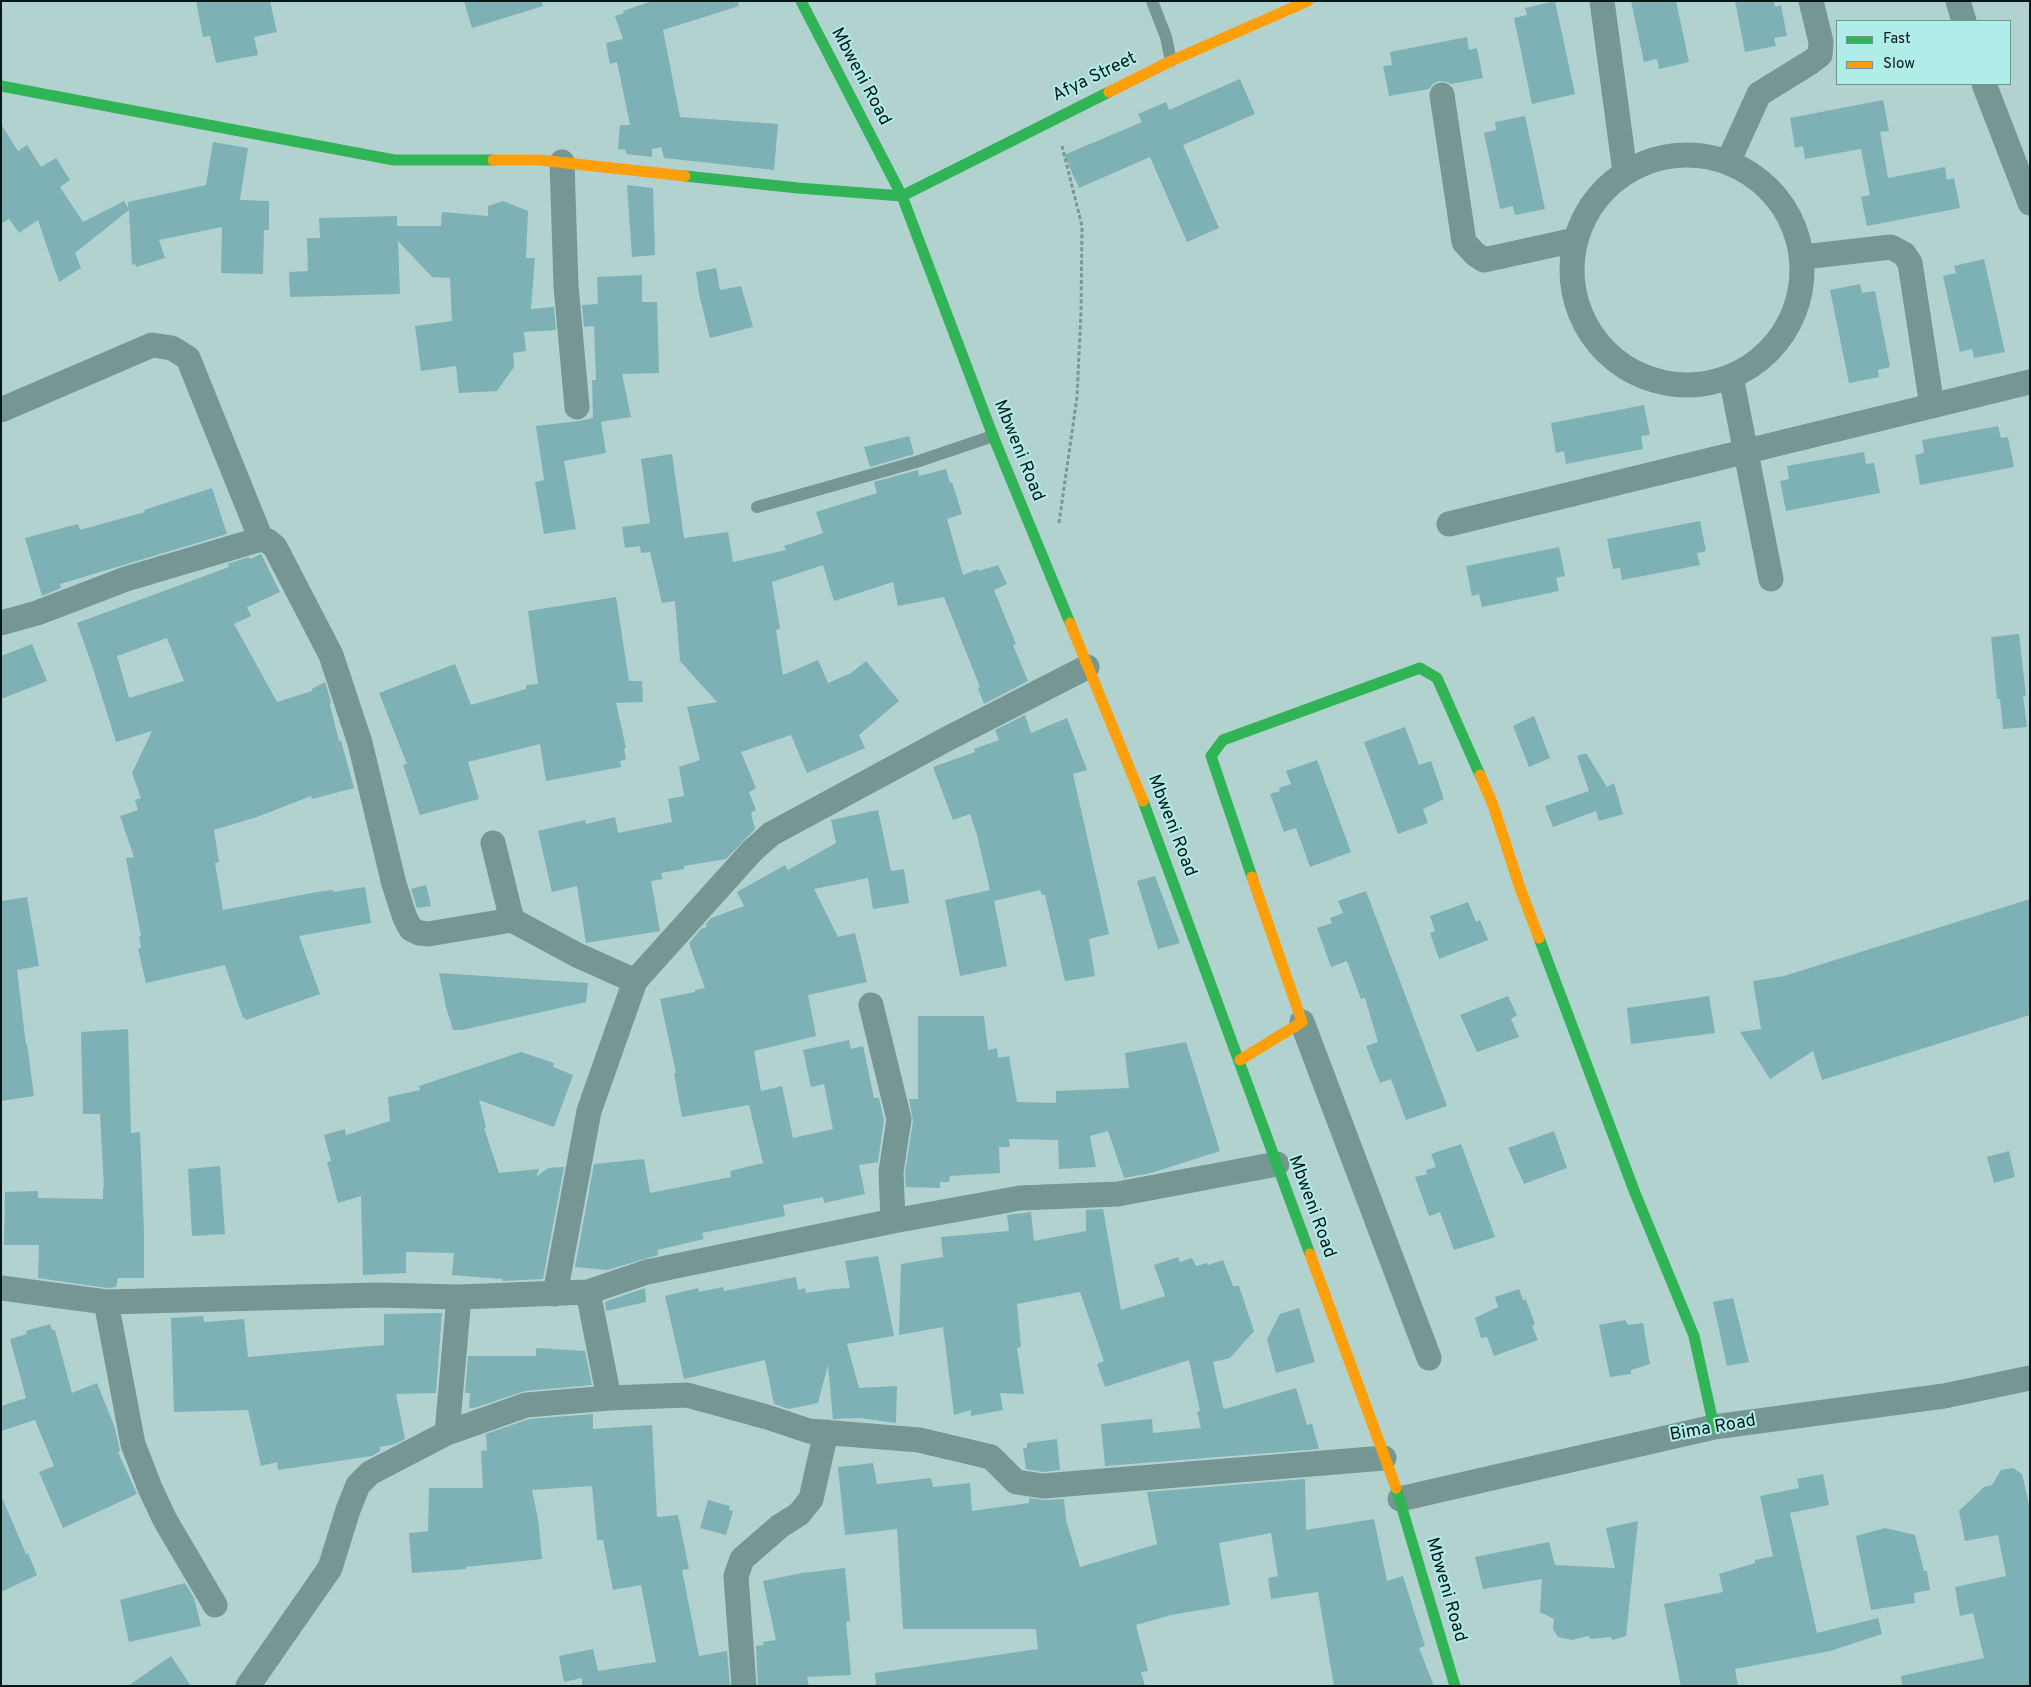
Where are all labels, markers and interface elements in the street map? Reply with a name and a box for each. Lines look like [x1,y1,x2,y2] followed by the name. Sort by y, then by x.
[1836,20,2011,85] legend
[825,24,895,130] street label: Mbweni Road
[1883,30,1911,49] text: Fast
[1049,48,1141,108] street label: Afya Street
[1883,55,1915,74] text: Slow
[988,397,1048,505] street label: Mbweni Road
[1142,772,1200,880] street label: Mbweni Road
[1282,1153,1340,1261] street label: Mbweni Road
[1668,1411,1758,1447] street label: Bima Road
[1420,1535,1470,1645] street label: Mbweni Road

